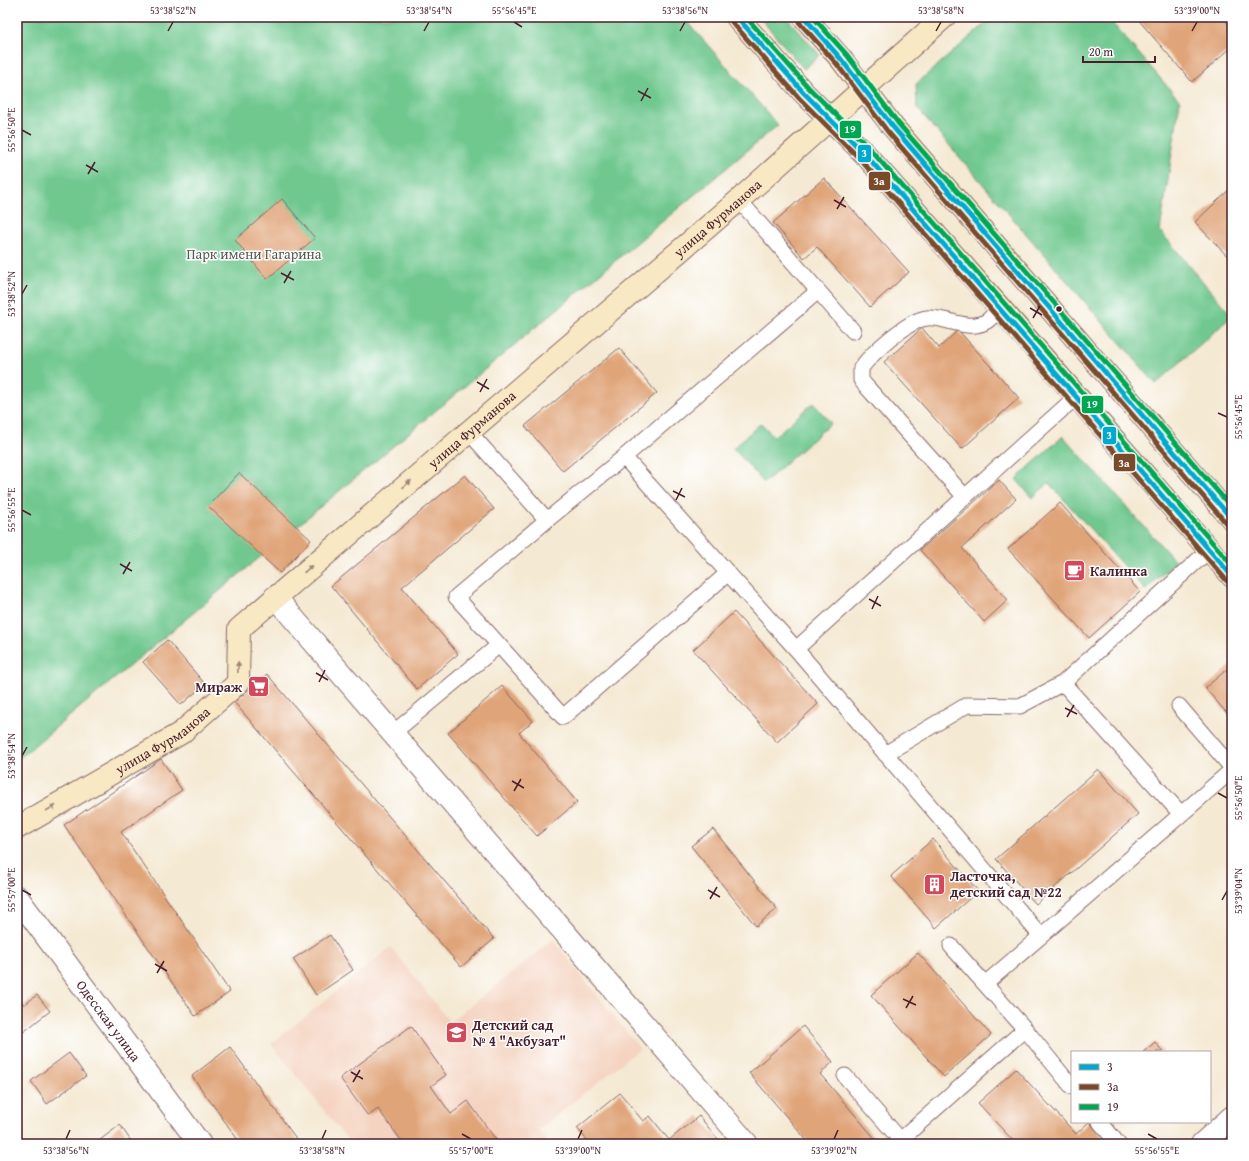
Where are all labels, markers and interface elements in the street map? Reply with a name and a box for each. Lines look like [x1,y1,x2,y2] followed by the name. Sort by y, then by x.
[150,3,196,18] text: 53°38'52"N
[406,3,452,18] text: 53°38'54"N
[492,3,536,18] text: 55°56'45"E
[662,3,708,18] text: 53°38'56"N
[918,3,964,18] text: 53°38'58"N
[1174,3,1220,18] text: 53°39'00"N
[1083,38,1155,64] scale bar
[1089,43,1113,60] text: 20 m
[4,108,19,152] text: 55°56'50"E
[839,120,862,139] line badge: 19
[844,121,856,137] text: 19
[857,144,872,163] line badge: 3
[861,145,867,161] text: 3
[868,171,891,191] line badge: 3а
[873,173,885,189] text: 3а
[669,174,766,262] street label: улица Фурманова
[187,244,322,264] park label: Парк имени Гагарина
[4,271,19,317] text: 53°38'52"N
[1054,304,1064,314] unlabelled marker
[423,386,520,473] street label: улица Фурманова
[1081,395,1104,414] line badge: 19
[1231,395,1246,439] text: 55°56'45"E
[1086,396,1098,412] text: 19
[1102,426,1117,445] line badge: 3
[1106,427,1112,443] text: 3
[1113,453,1136,472] line badge: 3а
[1118,455,1130,471] text: 3а
[402,480,412,489] one-way arrow
[4,488,19,532] text: 55°56'55"E
[1061,558,1087,584] cafe icon: Калинка
[1090,561,1148,581] place label: Калинка
[303,564,314,573] one-way arrow
[235,660,241,673] one-way arrow
[245,674,271,700] supermarket icon: Мираж
[195,677,243,697] place label: Мираж
[111,702,215,780] street label: улица Фурманова
[4,733,19,779] text: 53°38'54"N
[1231,776,1246,820] text: 55°56'50"E
[45,805,57,812] one-way arrow
[950,866,1062,902] place label: Ласточка, детский сад №22
[4,868,19,912] text: 55°57'00"E
[1231,868,1246,914] text: 53°39'04"N
[922,871,948,897] building icon: Ласточка, детский сад №22
[72,976,146,1066] street label: Одесская улица
[471,1015,566,1051] place label: Детский сад № 4 "Акбузат"
[443,1020,469,1046] school or university icon: Детский сад № 4 "Акбузат"
[1071,1051,1211,1123] legend
[1107,1058,1113,1075] text: 3
[1107,1078,1119,1095] text: 3а
[1107,1098,1119,1115] text: 19
[43,1143,89,1158] text: 53°38'56"N
[299,1143,345,1158] text: 53°38'58"N
[449,1143,493,1158] text: 55°57'00"E
[555,1143,601,1158] text: 53°39'00"N
[811,1143,857,1158] text: 53°39'02"N
[1135,1143,1179,1158] text: 55°56'55"E

